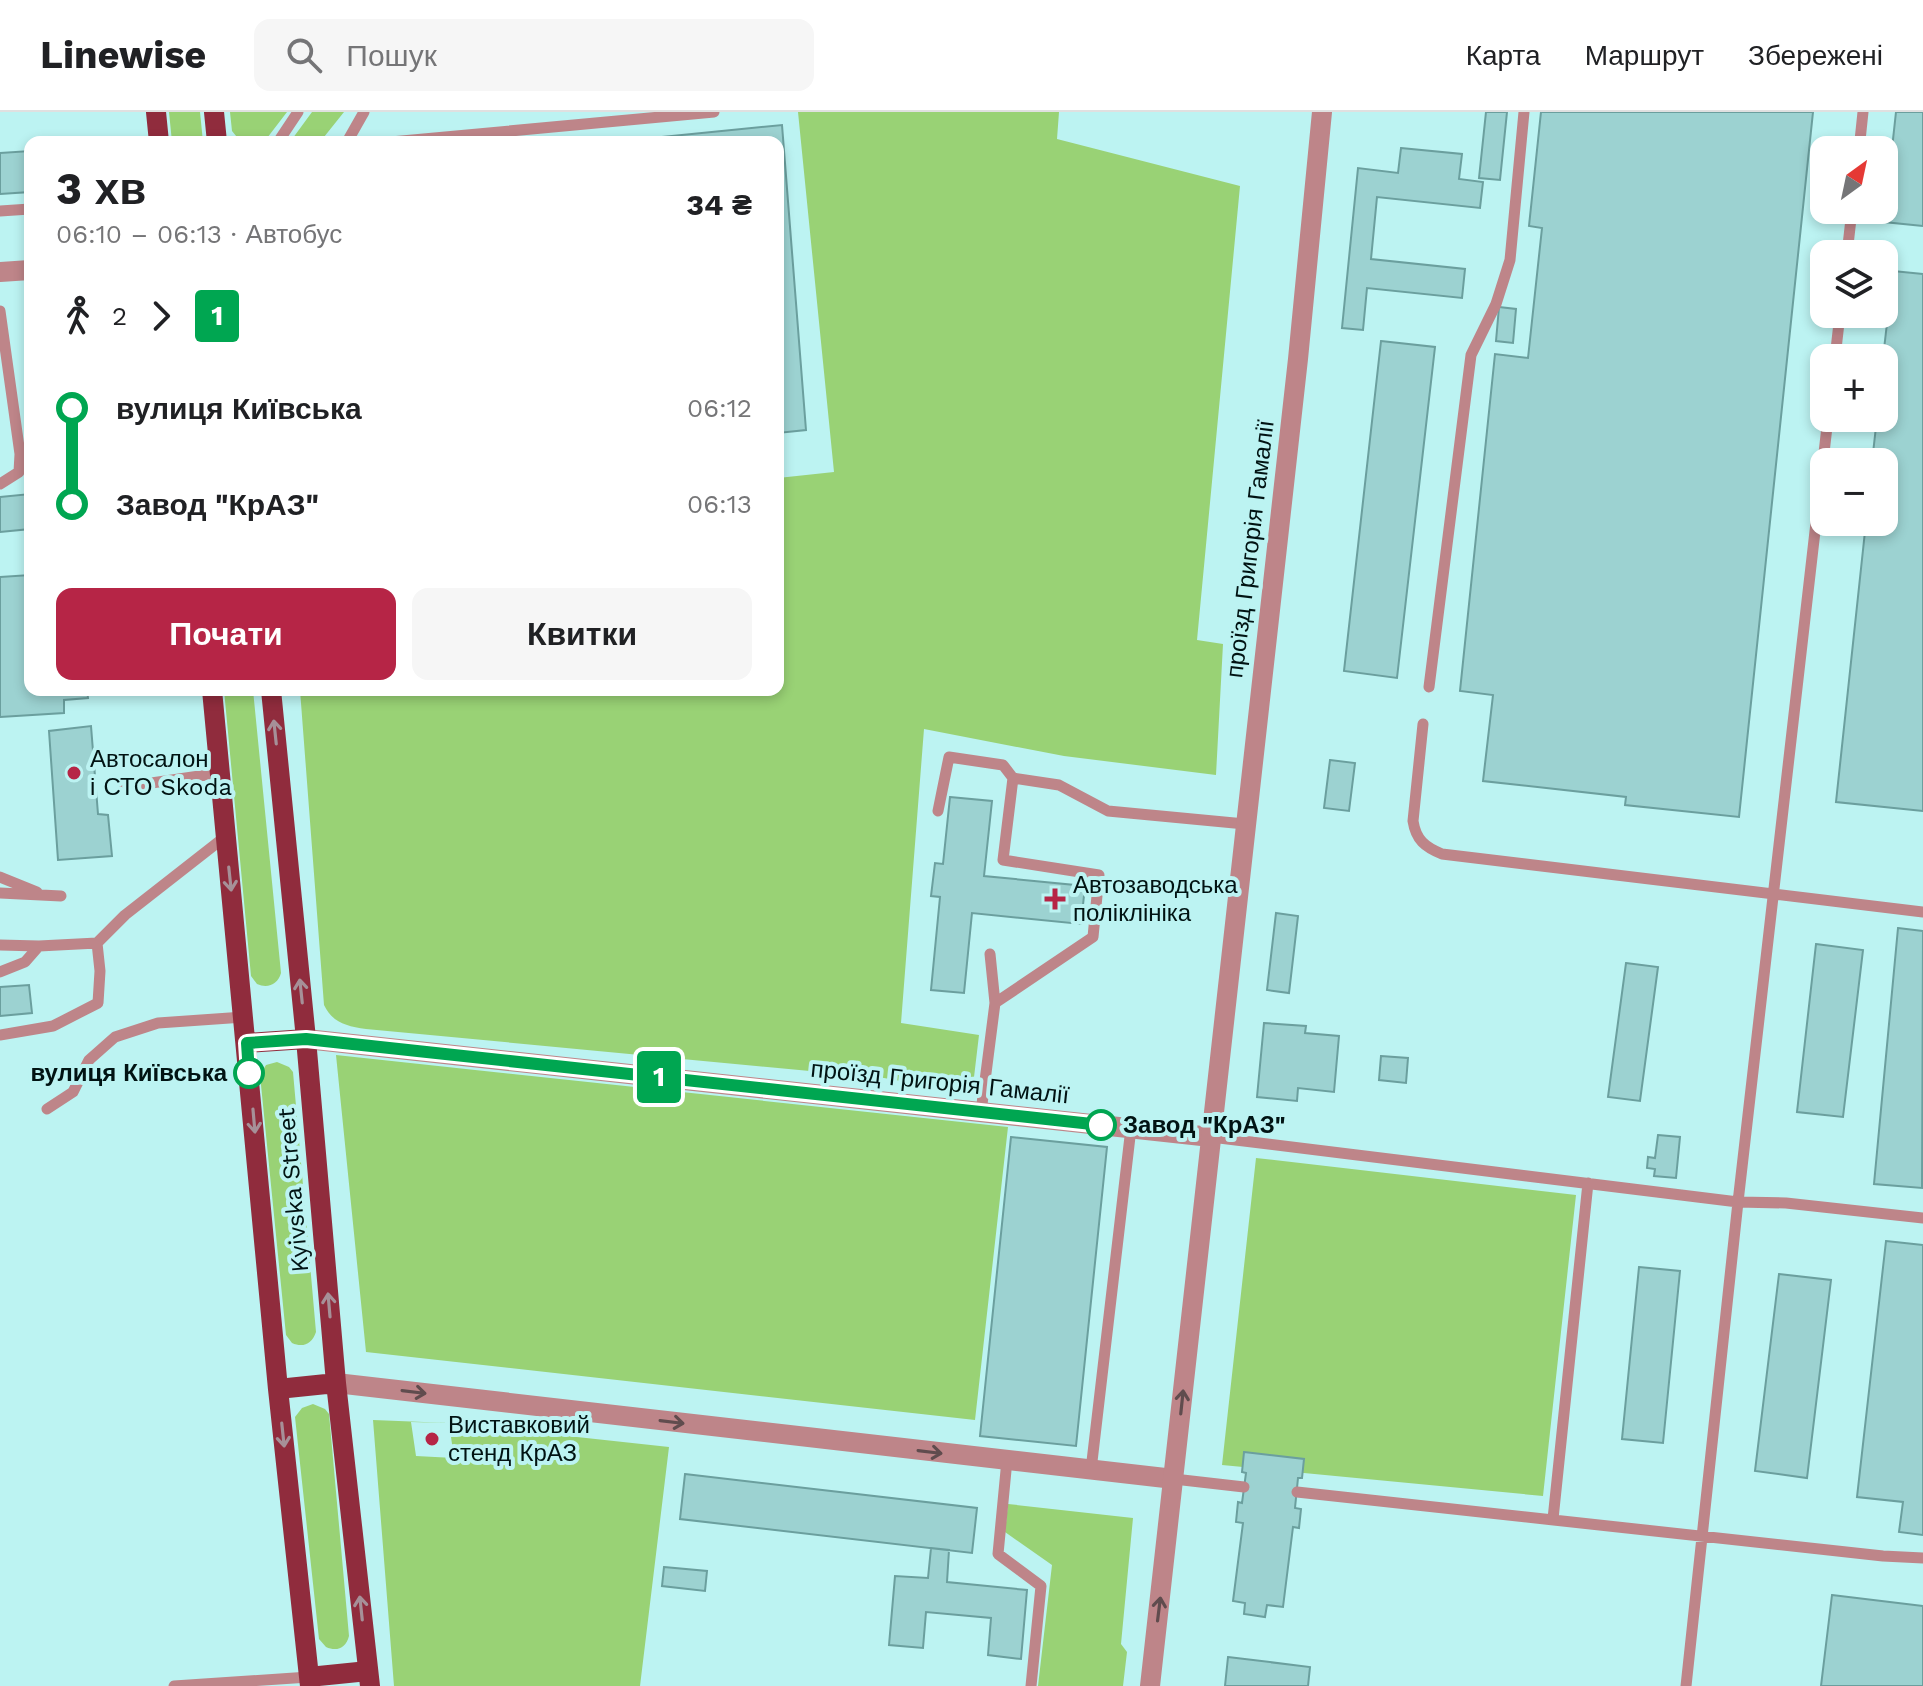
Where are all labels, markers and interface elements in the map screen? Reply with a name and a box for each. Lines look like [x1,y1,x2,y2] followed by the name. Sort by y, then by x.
[254,19,814,91] search box
[40,33,206,77] text: Linewise
[282,33,326,77] icon: search
[346,38,437,73] text: Пошук
[1466,39,1541,72] text: Карта
[1585,39,1704,72] text: Маршрут
[1748,39,1883,72] text: Збережені
[1810,136,1898,224] north arrow
[1810,136,1898,536] map controls
[56,163,146,215] text: 3 хв
[686,187,752,222] text: 34 ₴
[56,219,342,249] text: 06:10 – 06:13 · Автобус
[1810,240,1898,328] button: layers
[56,294,100,338] icon: walk
[139,294,183,338] icon: forward
[211,299,223,332] text: 1
[112,301,127,331] text: 2
[1810,344,1898,432] button: +
[116,391,362,426] text: вулиця Київська
[687,393,752,423] text: 06:12
[1220,418,1280,680] street label: проїзд Григорія Гамалії
[1810,448,1898,536] button: −
[116,487,319,522] text: Завод "КрАЗ"
[687,489,752,519] text: 06:13
[56,588,396,680] button: Почати
[412,588,752,680] button: Квитки
[268,719,283,746] one-way arrow
[90,745,232,801] place label: Автосалон і СТО Skoda
[65,764,83,782] marker: Автосалон і СТО Skoda
[223,865,238,892] one-way arrow
[1073,871,1238,927] place label: Автозаводська поліклініка
[1044,888,1066,910] marker: Автозаводська поліклініка
[294,978,309,1005] one-way arrow
[633,1051,685,1103] line badge: 1
[809,1055,1071,1110] street label: проїзд Григорія Гамалії
[234,1058,264,1088] marker: вулиця Київська
[30,1059,228,1087] place label: вулиця Київська
[653,1060,665,1093] text: 1
[246,1107,261,1134] one-way arrow
[272,1107,314,1273] street label: Kyivska Street
[1086,1110,1116,1140] marker: Завод "КрАЗ"
[1123,1111,1285,1139] place label: Завод "КрАЗ"
[321,1293,336,1319] one-way arrow
[400,1385,426,1400] one-way arrow
[1175,1389,1190,1416] one-way arrow
[448,1411,590,1467] place label: Виставковий стенд КрАЗ
[658,1414,685,1429] one-way arrow
[275,1421,290,1448] one-way arrow
[423,1430,441,1448] marker: Виставковий стенд КрАЗ
[916,1444,943,1459] one-way arrow
[354,1596,369,1622] one-way arrow
[1152,1596,1167,1622] one-way arrow

